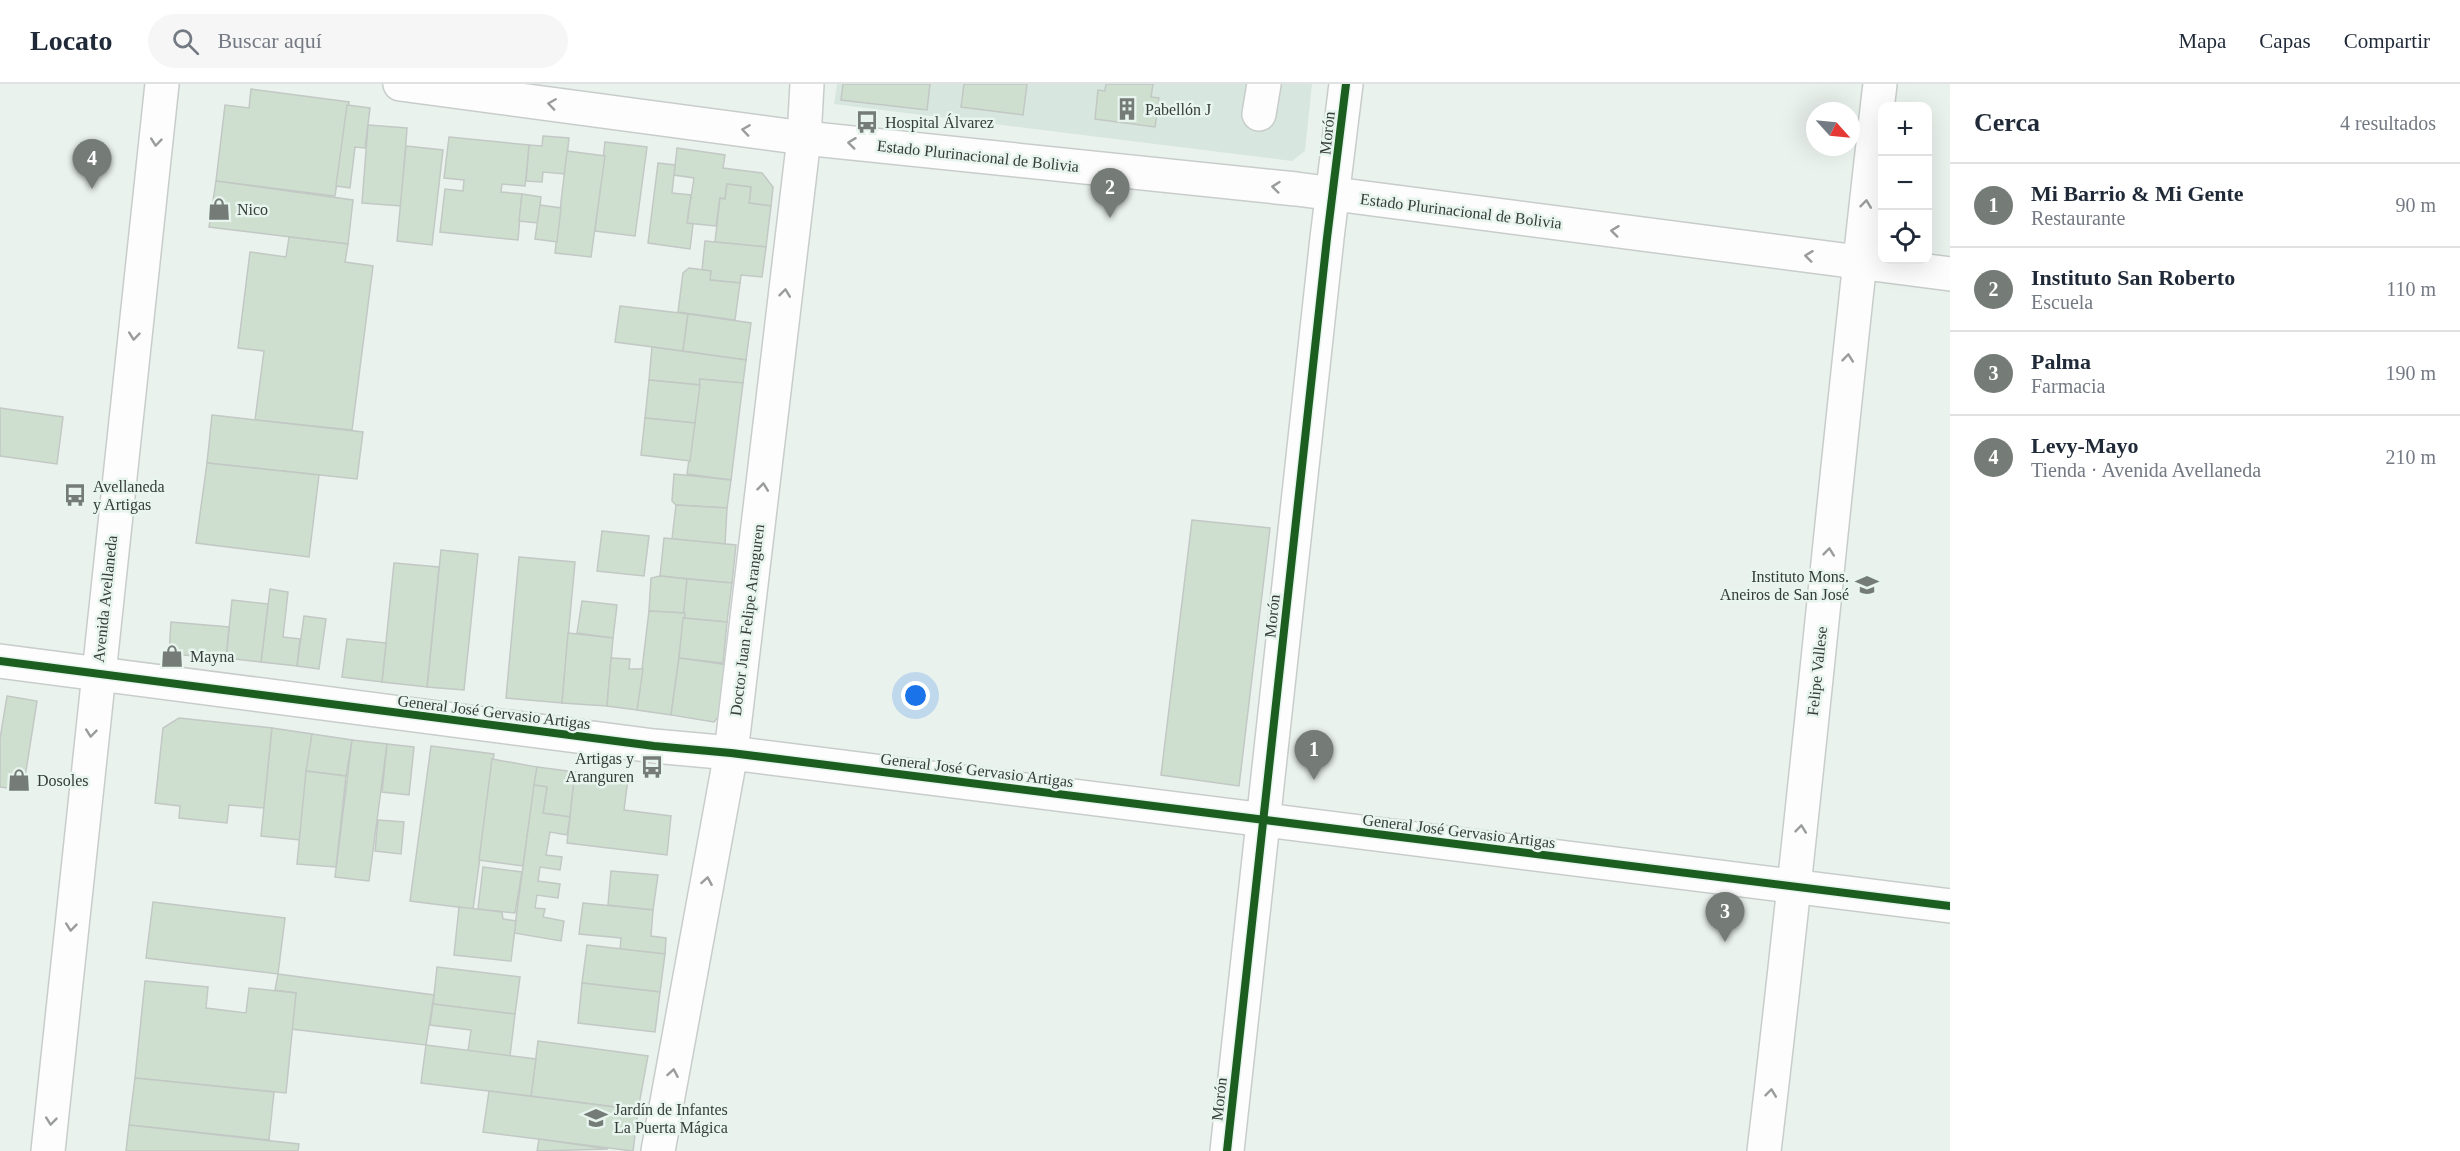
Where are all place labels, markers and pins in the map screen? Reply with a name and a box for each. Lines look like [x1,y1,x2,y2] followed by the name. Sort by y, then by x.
[1114,96,1140,122] building icon: Pabellón J
[1145,101,1211,118] place label: Pabellón J
[854,109,880,135] bus stop icon: Hospital Álvarez
[885,113,994,132] place label: Hospital Álvarez
[72,140,112,189] pin: 4
[1090,168,1130,218] pin: 2
[206,196,232,222] shop icon: Nico
[237,201,268,218] place label: Nico
[93,478,165,514] place label: Avellaneda y Artigas
[62,482,88,508] bus stop icon: Avellaneda y Artigas
[1720,568,1849,603] place label: Instituto Mons. Aneiros de San José
[1854,572,1880,598] school or university icon: Instituto Mons. Aneiros de San José
[159,643,185,669] shop icon: Mayna
[190,648,234,666] place label: Mayna
[1294,730,1334,780] pin: 1
[566,750,634,786] place label: Artigas y Aranguren
[639,754,665,780] bus stop icon: Artigas y Aranguren
[6,767,32,793] shop icon: Dosoles
[37,772,89,789] place label: Dosoles
[1706,892,1744,942] pin: 3
[614,1101,728,1137] place label: Jardín de Infantes La Puerta Mágica
[583,1105,609,1131] school or university icon: Jardín de Infantes La Puerta Mágica

